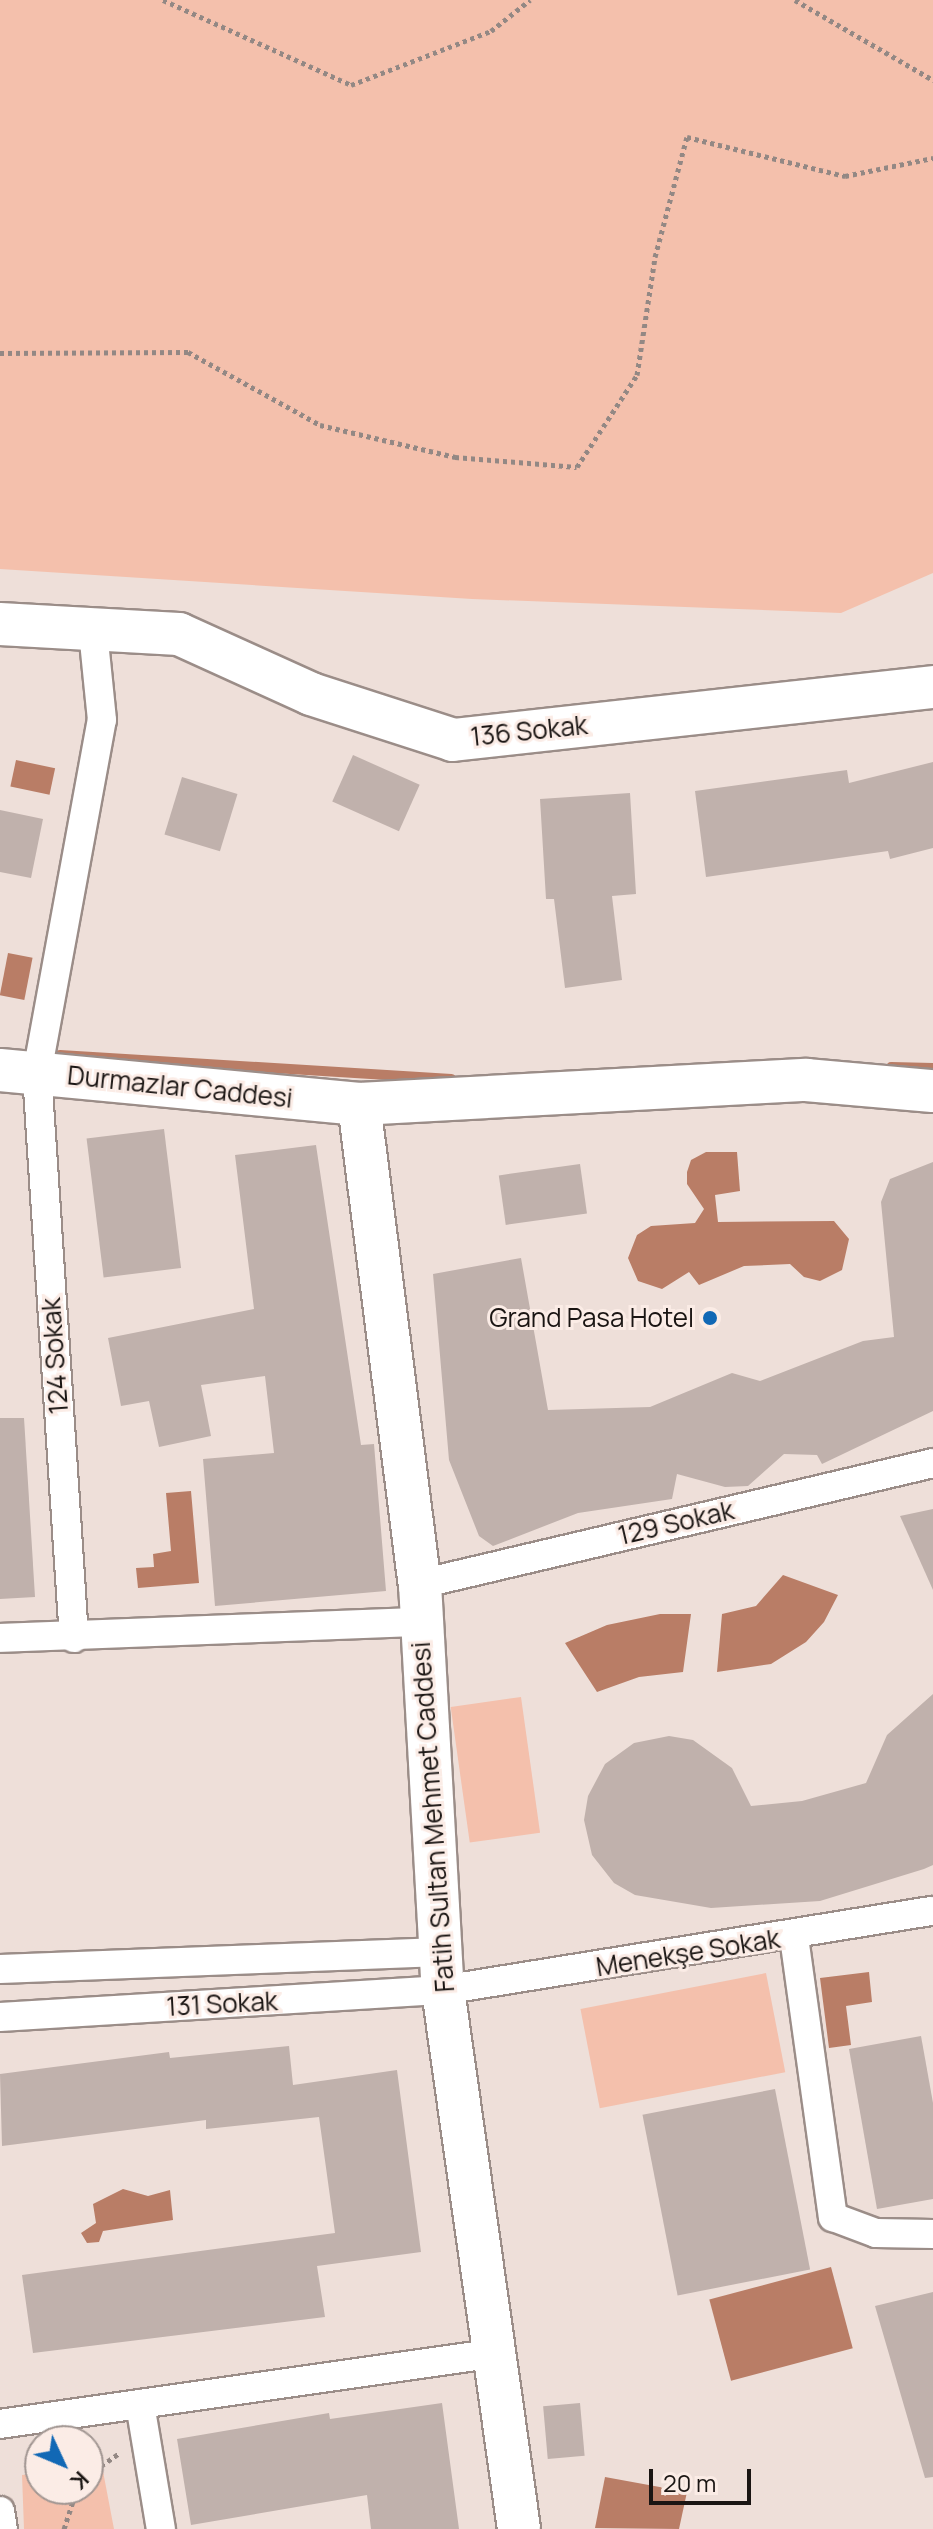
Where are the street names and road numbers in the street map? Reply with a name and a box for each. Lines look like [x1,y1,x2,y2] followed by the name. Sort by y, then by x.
[469,709,589,753] street label: 136 Sokak
[66,1060,294,1114] street label: Durmazlar Caddesi
[35,1297,75,1415] street label: 124 Sokak
[615,1495,737,1551] street label: 129 Sokak
[405,1641,461,1993] street label: Fatih Sultan Mehmet Caddesi
[594,1923,782,1983] street label: Menekşe Sokak
[166,1986,278,2022] street label: 131 Sokak

